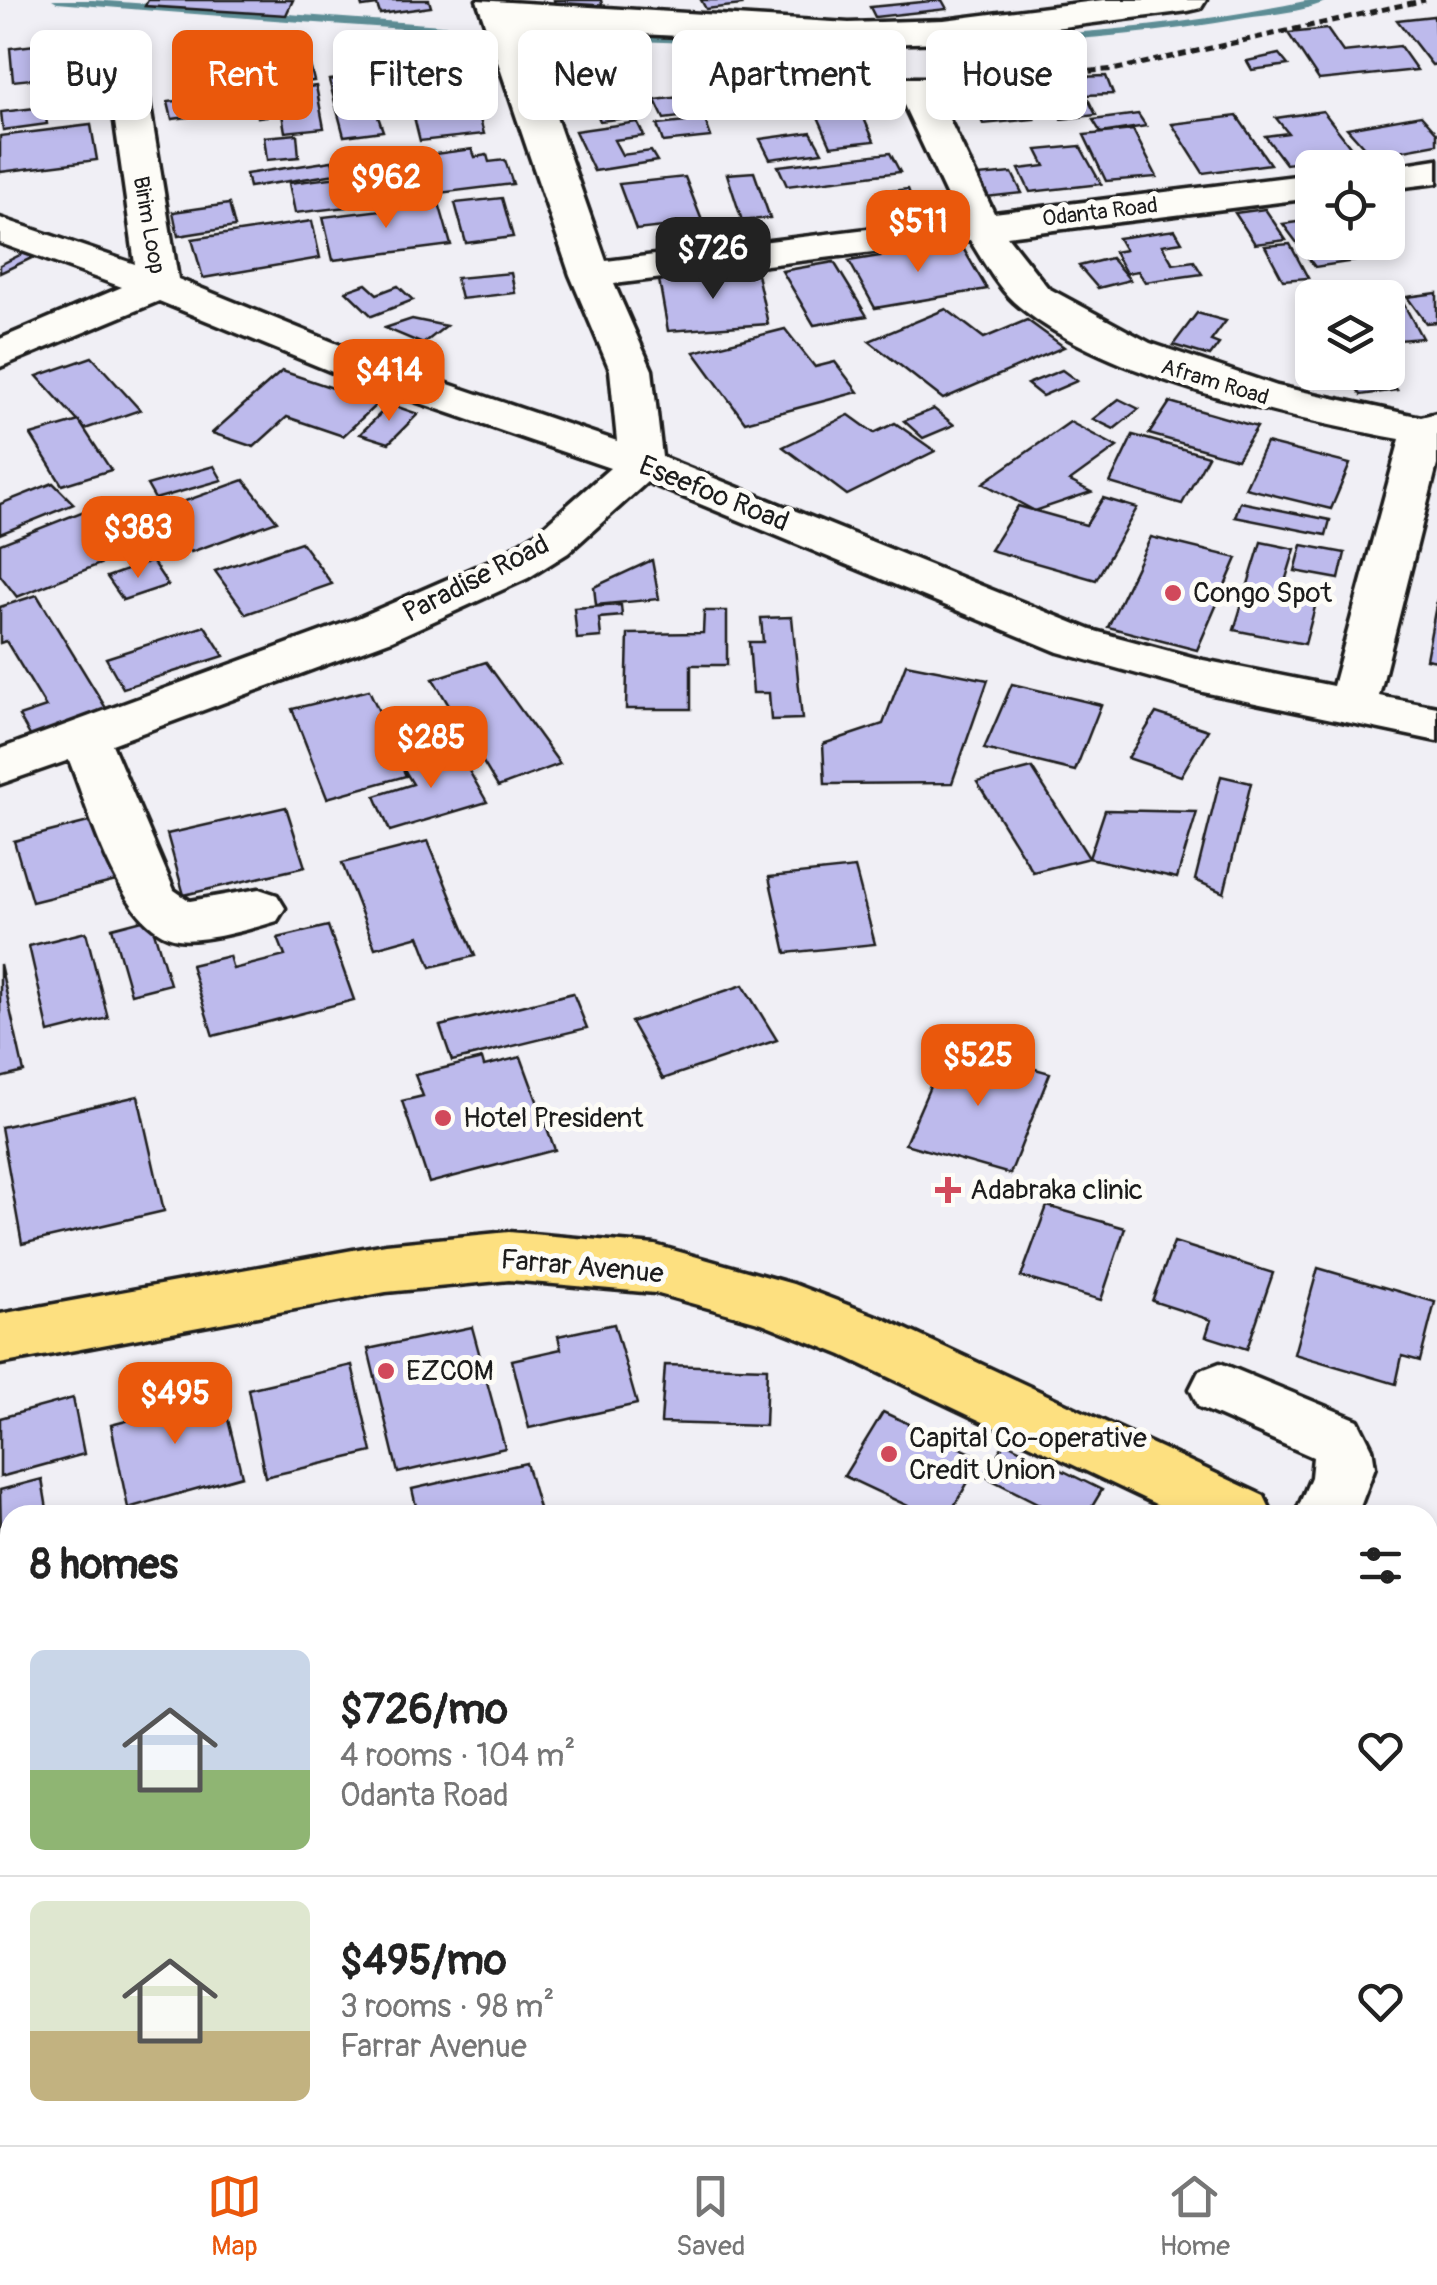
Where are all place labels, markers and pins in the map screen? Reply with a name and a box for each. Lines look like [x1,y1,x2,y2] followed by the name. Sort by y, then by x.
[327,146,445,231] pin: $962
[859,190,977,275] pin: $511
[654,217,772,302] pin: $726
[330,339,448,424] pin: $414
[79,496,197,581] pin: $383
[1193,576,1333,611] place label: Congo Spot
[1162,582,1184,604] marker: Congo Spot
[372,706,490,791] pin: $285
[919,1024,1037,1109] pin: $525
[463,1101,644,1136] place label: Hotel President
[432,1107,454,1129] marker: Hotel President
[970,1173,1143,1208] place label: Adabraka clinic
[935,1177,961,1203] marker: Adabraka clinic
[406,1354,494,1389] place label: EZCOM
[375,1360,397,1382] marker: EZCOM
[116,1362,234,1447] pin: $495
[909,1421,1147,1488] place label: Capital Co-operative Credit Union
[878,1443,900,1465] marker: Capital Co-operative Credit Union

